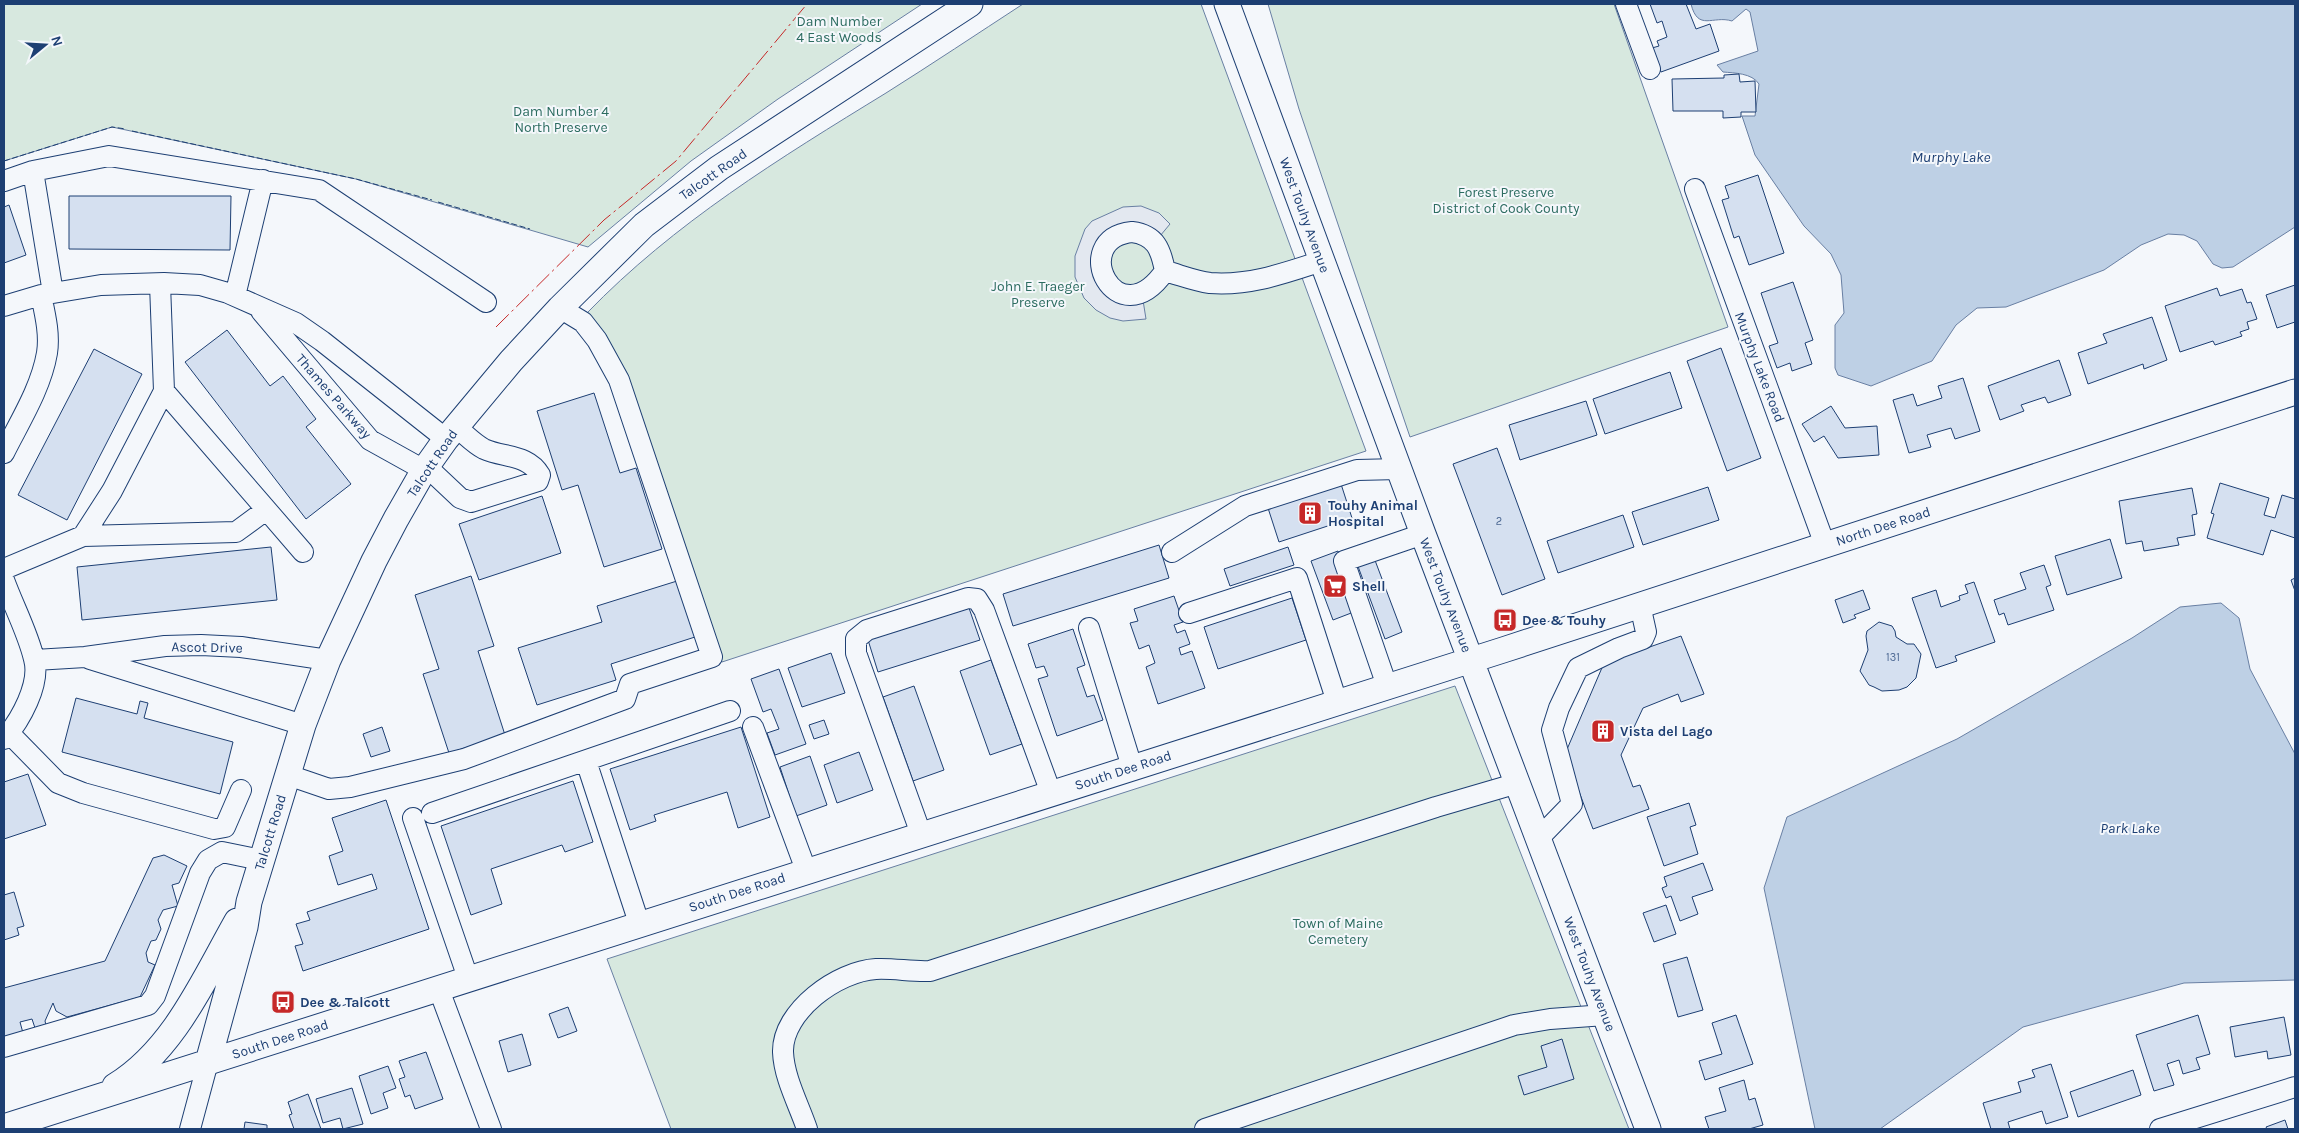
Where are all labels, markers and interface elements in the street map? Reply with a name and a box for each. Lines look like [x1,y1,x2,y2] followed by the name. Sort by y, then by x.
[796,13,882,46] park label: Dam Number 4 East Woods
[20,20,70,70] north arrow
[47,34,67,49] text: N
[513,103,609,136] park label: Dam Number 4 North Preserve
[676,145,750,204] street label: Talcott Road
[1911,148,1991,166] water label: Murphy Lake
[1276,155,1333,275] street label: West Touhy Avenue
[1433,184,1580,217] park label: Forest Preserve District of Cook County
[991,278,1086,311] park label: John E. Traeger Preserve
[1731,310,1788,425] street label: Murphy Lake Road
[292,350,375,443] street label: Thames Parkway
[403,426,461,501] street label: Talcott Road
[1328,497,1418,530] place label: Touhy Animal Hospital
[1297,500,1323,526] building icon: Touhy Animal Hospital
[1834,503,1933,550] street label: North Dee Road
[1496,515,1502,528] house number: 2
[1416,535,1475,655] street label: West Touhy Avenue
[1322,573,1348,599] supermarket icon: Shell
[1352,578,1386,595] place label: Shell
[1492,607,1518,633] bus stop icon: Dee & Touhy
[1522,612,1606,629] place label: Dee & Touhy
[171,638,243,657] street label: Ascot Drive
[1886,651,1900,664] house number: 131
[1590,718,1616,744] building icon: Vista del Lago
[1620,723,1713,740] place label: Vista del Lago
[1073,747,1174,794] street label: South Dee Road
[251,792,290,872] street label: Talcott Road
[2100,819,2160,837] water label: Park Lake
[687,869,788,916] street label: South Dee Road
[1560,914,1619,1034] street label: West Touhy Avenue
[1293,915,1383,948] park label: Town of Maine Cemetery
[270,989,296,1015] bus stop icon: Dee & Talcott
[300,994,390,1011] place label: Dee & Talcott
[230,1016,331,1063] street label: South Dee Road

